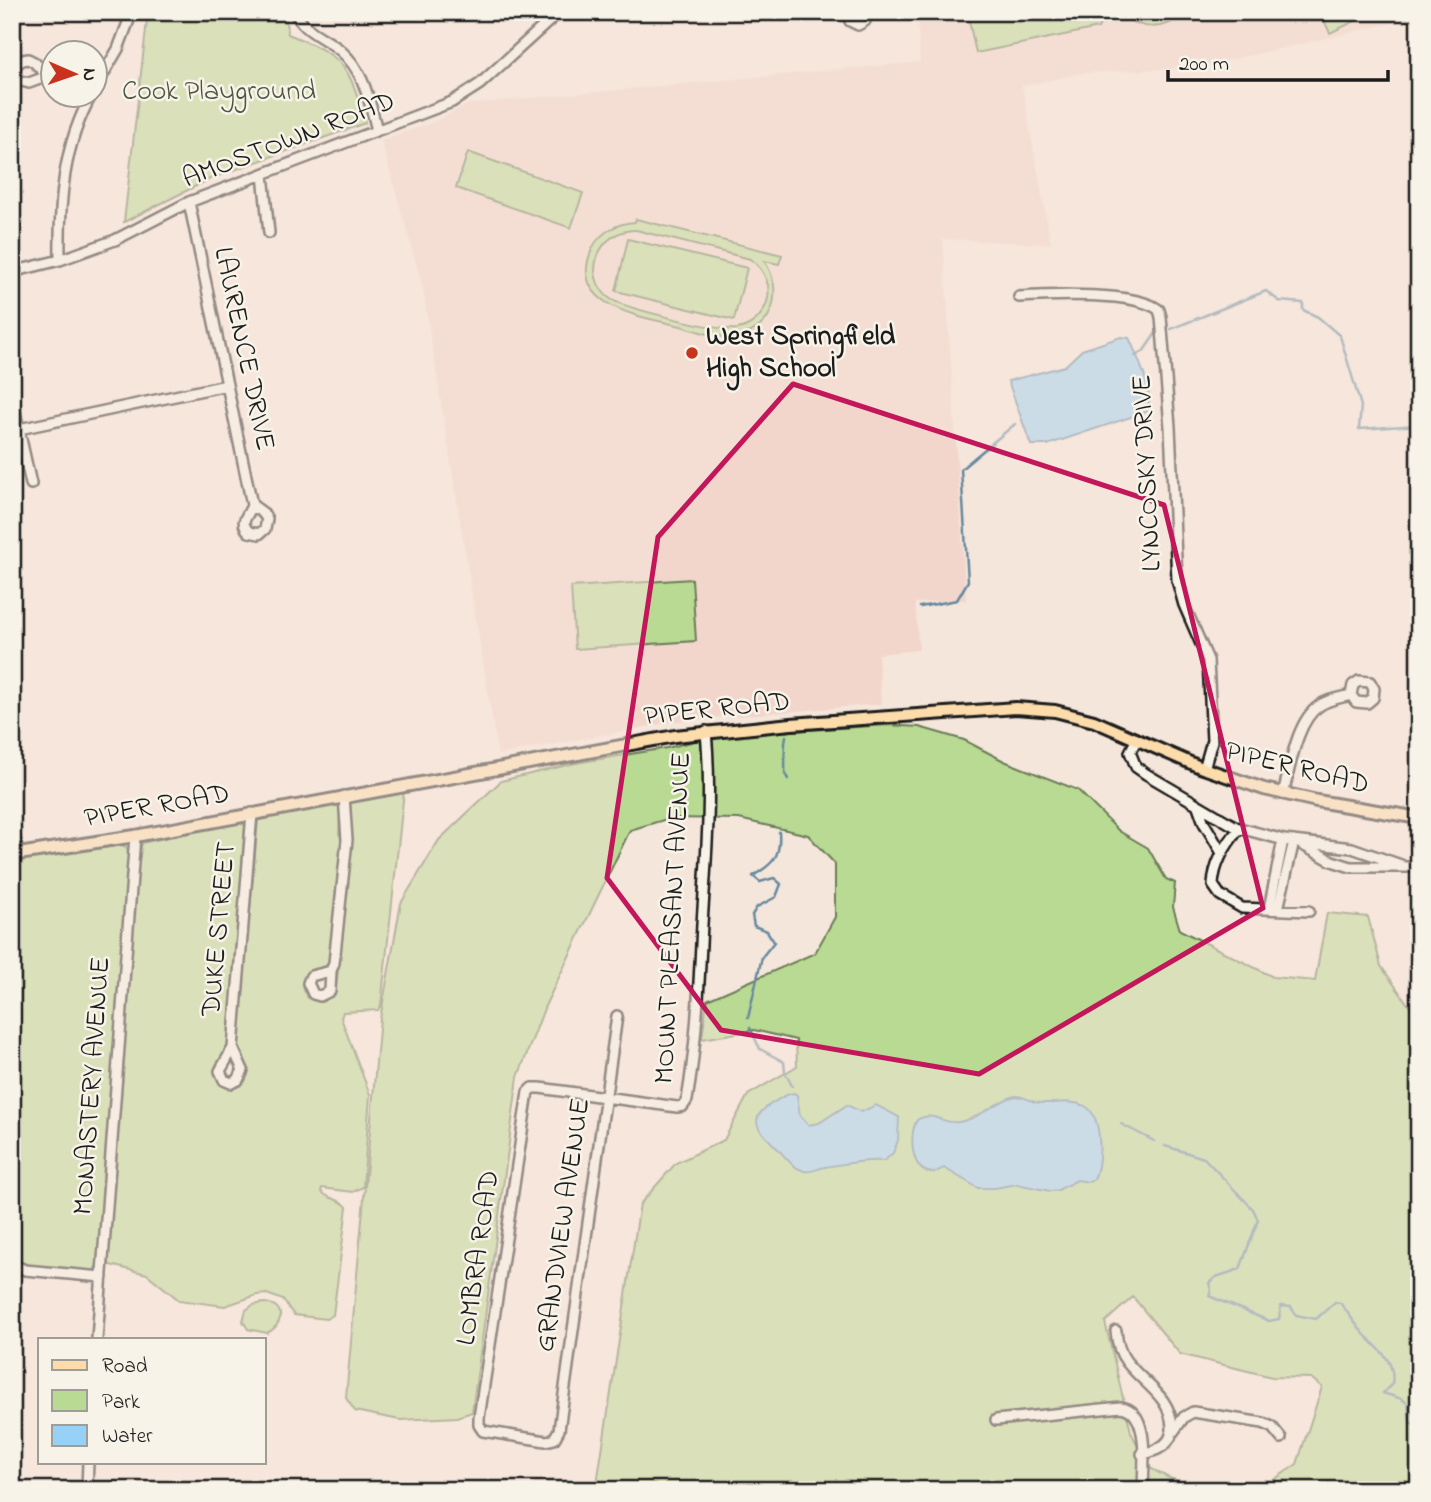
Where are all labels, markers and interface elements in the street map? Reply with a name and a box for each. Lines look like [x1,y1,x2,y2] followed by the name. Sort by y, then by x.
[38,38,108,108] north arrow
[1168,38,1389,82] scale bar
[1179,50,1229,80] text: 200 m
[75,68,102,82] text: N
[122,72,316,113] park label: Cook Playground
[177,82,401,200] street label: AMOSTOWN ROAD
[201,243,285,455] street label: LAURENCE DRIVE
[706,317,896,391] place label: West Springfield High School
[684,345,700,361] marker: West Springfield High School
[1122,373,1174,573] street label: LYNCOSKY DRIVE
[642,682,792,738] street label: PIPER ROAD
[1221,731,1373,807] street label: PIPER ROAD
[645,751,703,1085] street label: MOUNT PLEASANT AVENUE
[81,774,233,840] street label: PIPER ROAD
[192,840,248,1019] street label: DUKE STREET
[64,955,122,1217] street label: MONASTERY AVENUE
[526,1095,602,1355] street label: GRANDVIEW AVENUE
[446,1168,512,1348] street label: LOMBRA ROAD
[38,1338,266,1464] legend
[102,1352,148,1382] text: Road
[102,1388,141,1418] text: Park
[102,1422,153,1452] text: Water

